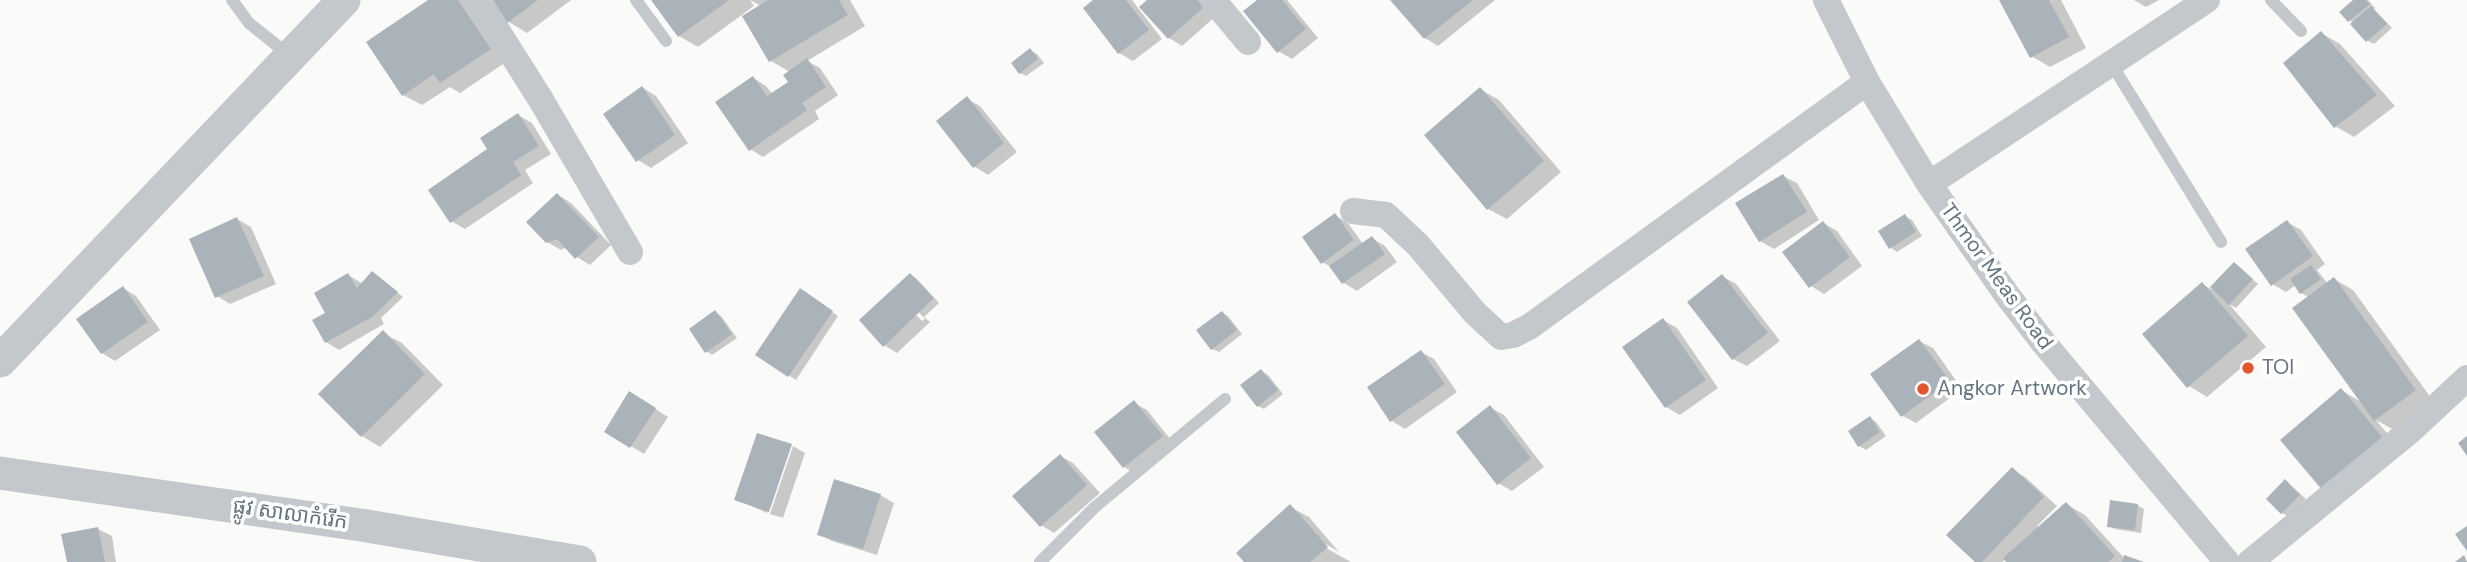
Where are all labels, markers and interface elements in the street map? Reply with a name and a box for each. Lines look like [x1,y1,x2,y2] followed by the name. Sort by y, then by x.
[1935,199,2057,355] street label: Thmor Meas Road
[2262,355,2294,381] place label: TOI
[2240,360,2256,376] marker: TOI
[1937,376,2087,402] place label: Angkor Artwork
[1915,381,1931,397] marker: Angkor Artwork
[231,494,349,536] street label: ផ្លូវ សាលាកំរើក

